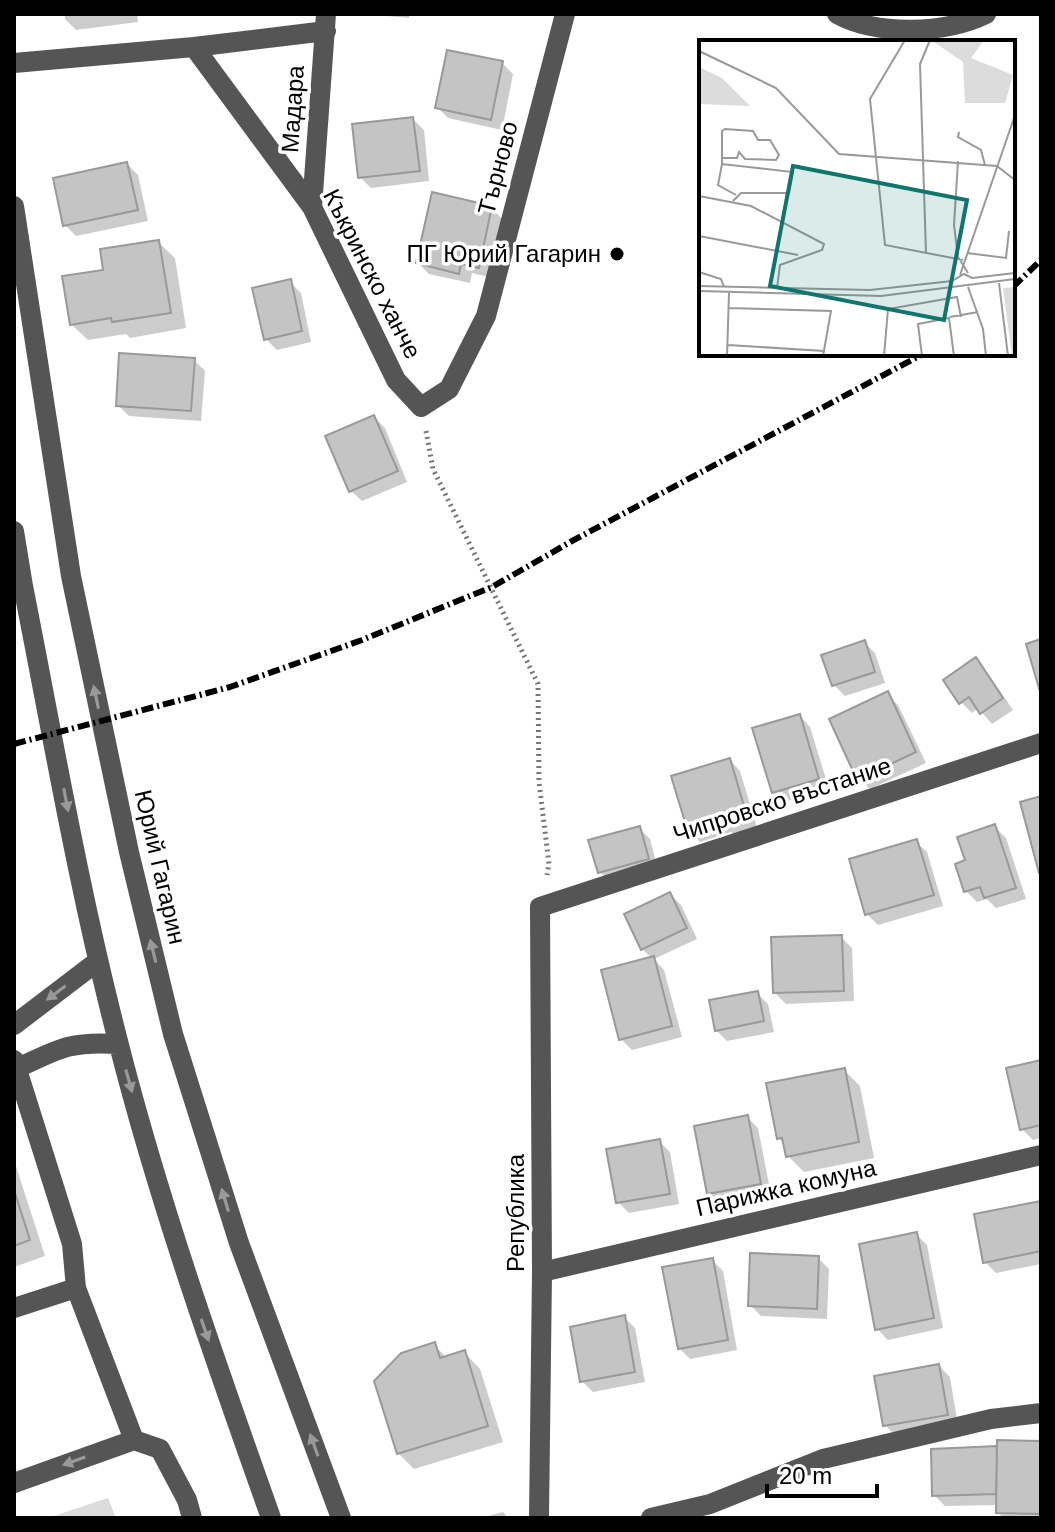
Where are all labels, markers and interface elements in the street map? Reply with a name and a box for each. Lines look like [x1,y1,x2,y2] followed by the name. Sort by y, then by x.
[699,40,1015,356] inset map
[276,64,309,154] street label: Мадара
[472,118,523,217] street label: Търново
[318,185,427,363] street label: Къкринско ханче
[406,240,601,267] place label: ПГ Юрий Гагарин
[608,245,626,263] marker: ПГ Юрий Гагарин
[89,684,102,709] one-way arrow
[670,752,894,847] street label: Чипровско въстание
[130,787,191,947] street label: Юрий Гагарин
[60,788,72,813] one-way arrow
[146,938,159,963] one-way arrow
[46,985,66,1001] one-way arrow
[123,1069,136,1093] one-way arrow
[502,1153,529,1272] street label: Република
[693,1154,879,1221] street label: Парижка комуна
[219,1188,231,1212] one-way arrow
[199,1318,211,1342] one-way arrow
[307,1433,320,1457] one-way arrow
[767,1448,877,1498] scale bar
[62,1456,86,1468] one-way arrow
[779,1462,832,1489] text: 20 m

